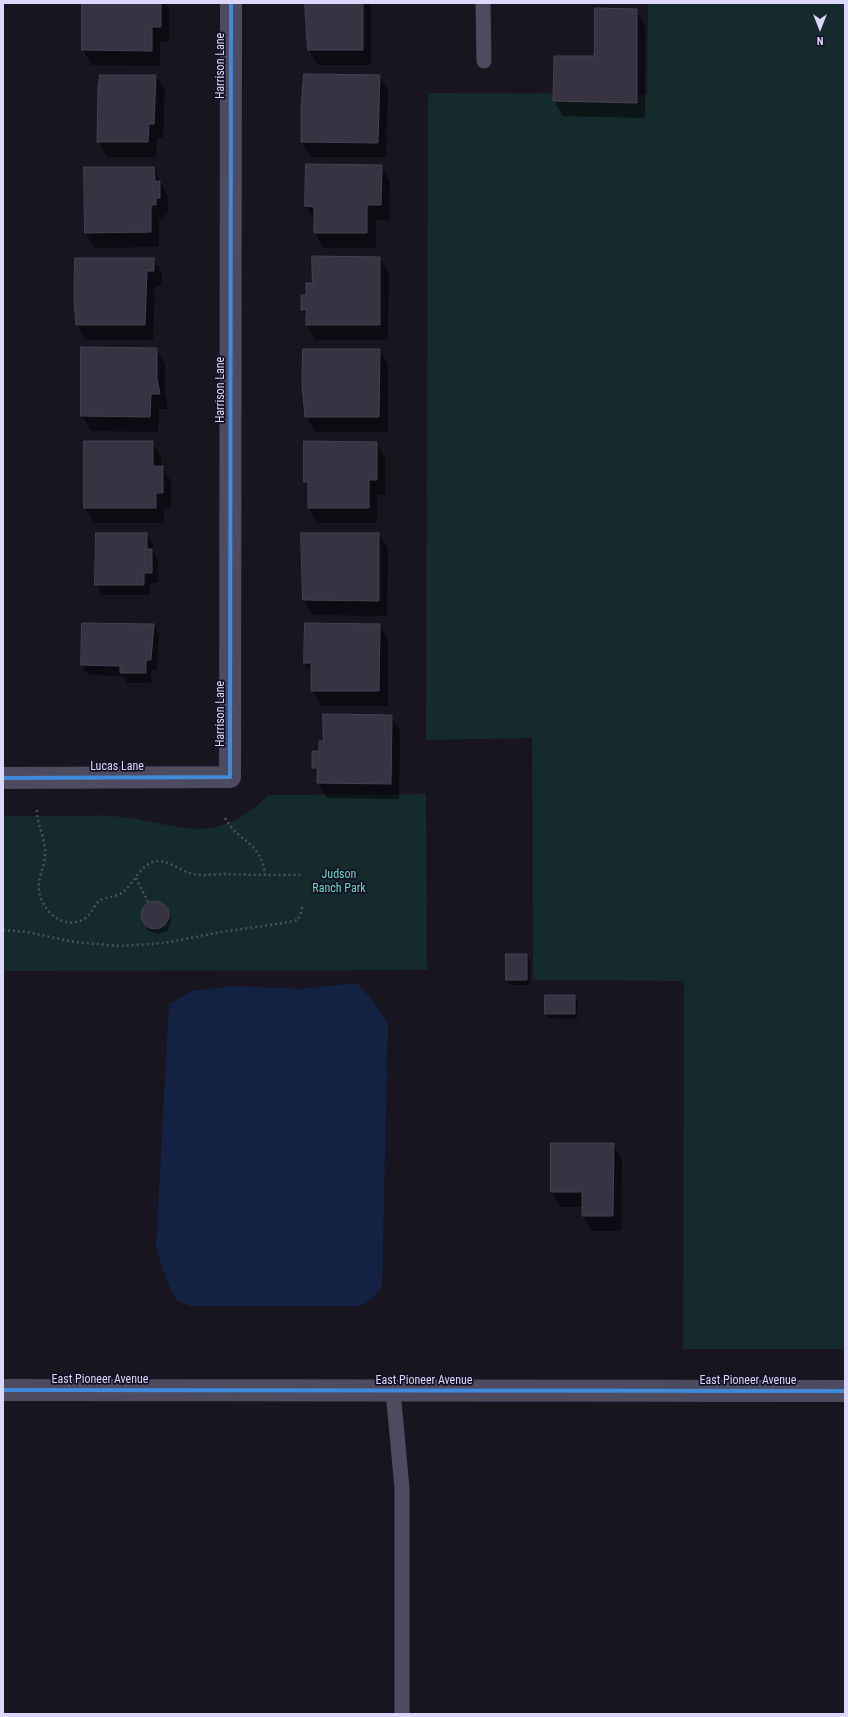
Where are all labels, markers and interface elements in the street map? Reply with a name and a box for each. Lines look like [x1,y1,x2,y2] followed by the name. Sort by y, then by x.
[800,8,840,48] north arrow
[214,33,228,99] street label: Harrison Lane
[817,34,823,47] text: N
[214,357,228,423] street label: Harrison Lane
[214,681,228,747] street label: Harrison Lane
[90,760,144,774] street label: Lucas Lane
[312,868,366,896] park label: Judson Ranch Park
[52,1373,148,1387] street label: East Pioneer Avenue
[376,1374,472,1388] street label: East Pioneer Avenue
[700,1374,796,1388] street label: East Pioneer Avenue

